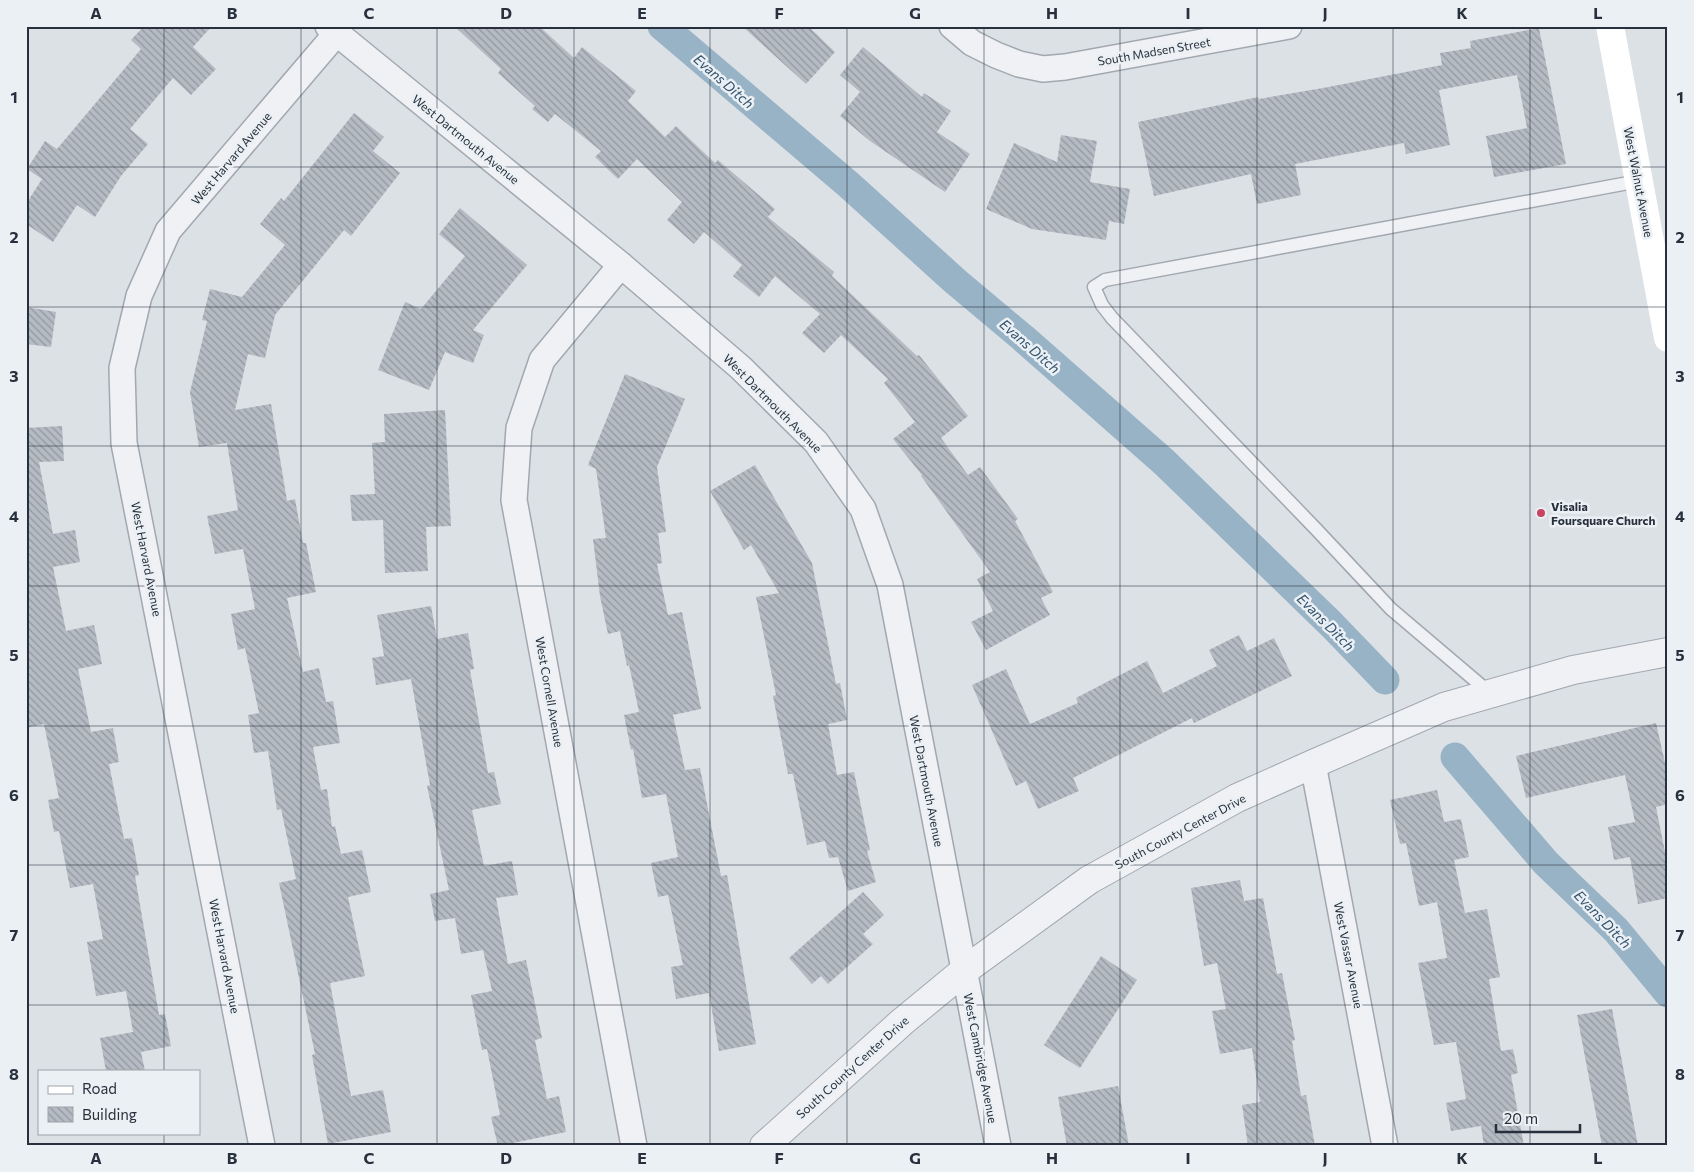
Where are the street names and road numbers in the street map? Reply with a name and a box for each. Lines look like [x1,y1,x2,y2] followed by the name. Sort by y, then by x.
[1096,34,1212,68] street label: South Madsen Street
[410,92,522,186] street label: West Dartmouth Avenue
[188,109,274,207] street label: West Harvard Avenue
[1621,126,1657,238] street label: West Walnut Avenue
[721,351,825,455] street label: West Dartmouth Avenue
[129,500,165,618] street label: West Harvard Avenue
[533,636,567,748] street label: West Cornell Avenue
[907,714,947,848] street label: West Dartmouth Avenue
[1112,791,1248,871] street label: South County Center Drive
[207,897,243,1015] street label: West Harvard Avenue
[1332,900,1366,1010] street label: West Vassar Avenue
[962,992,1000,1124] street label: West Cambridge Avenue
[793,1013,911,1121] street label: South County Center Drive

